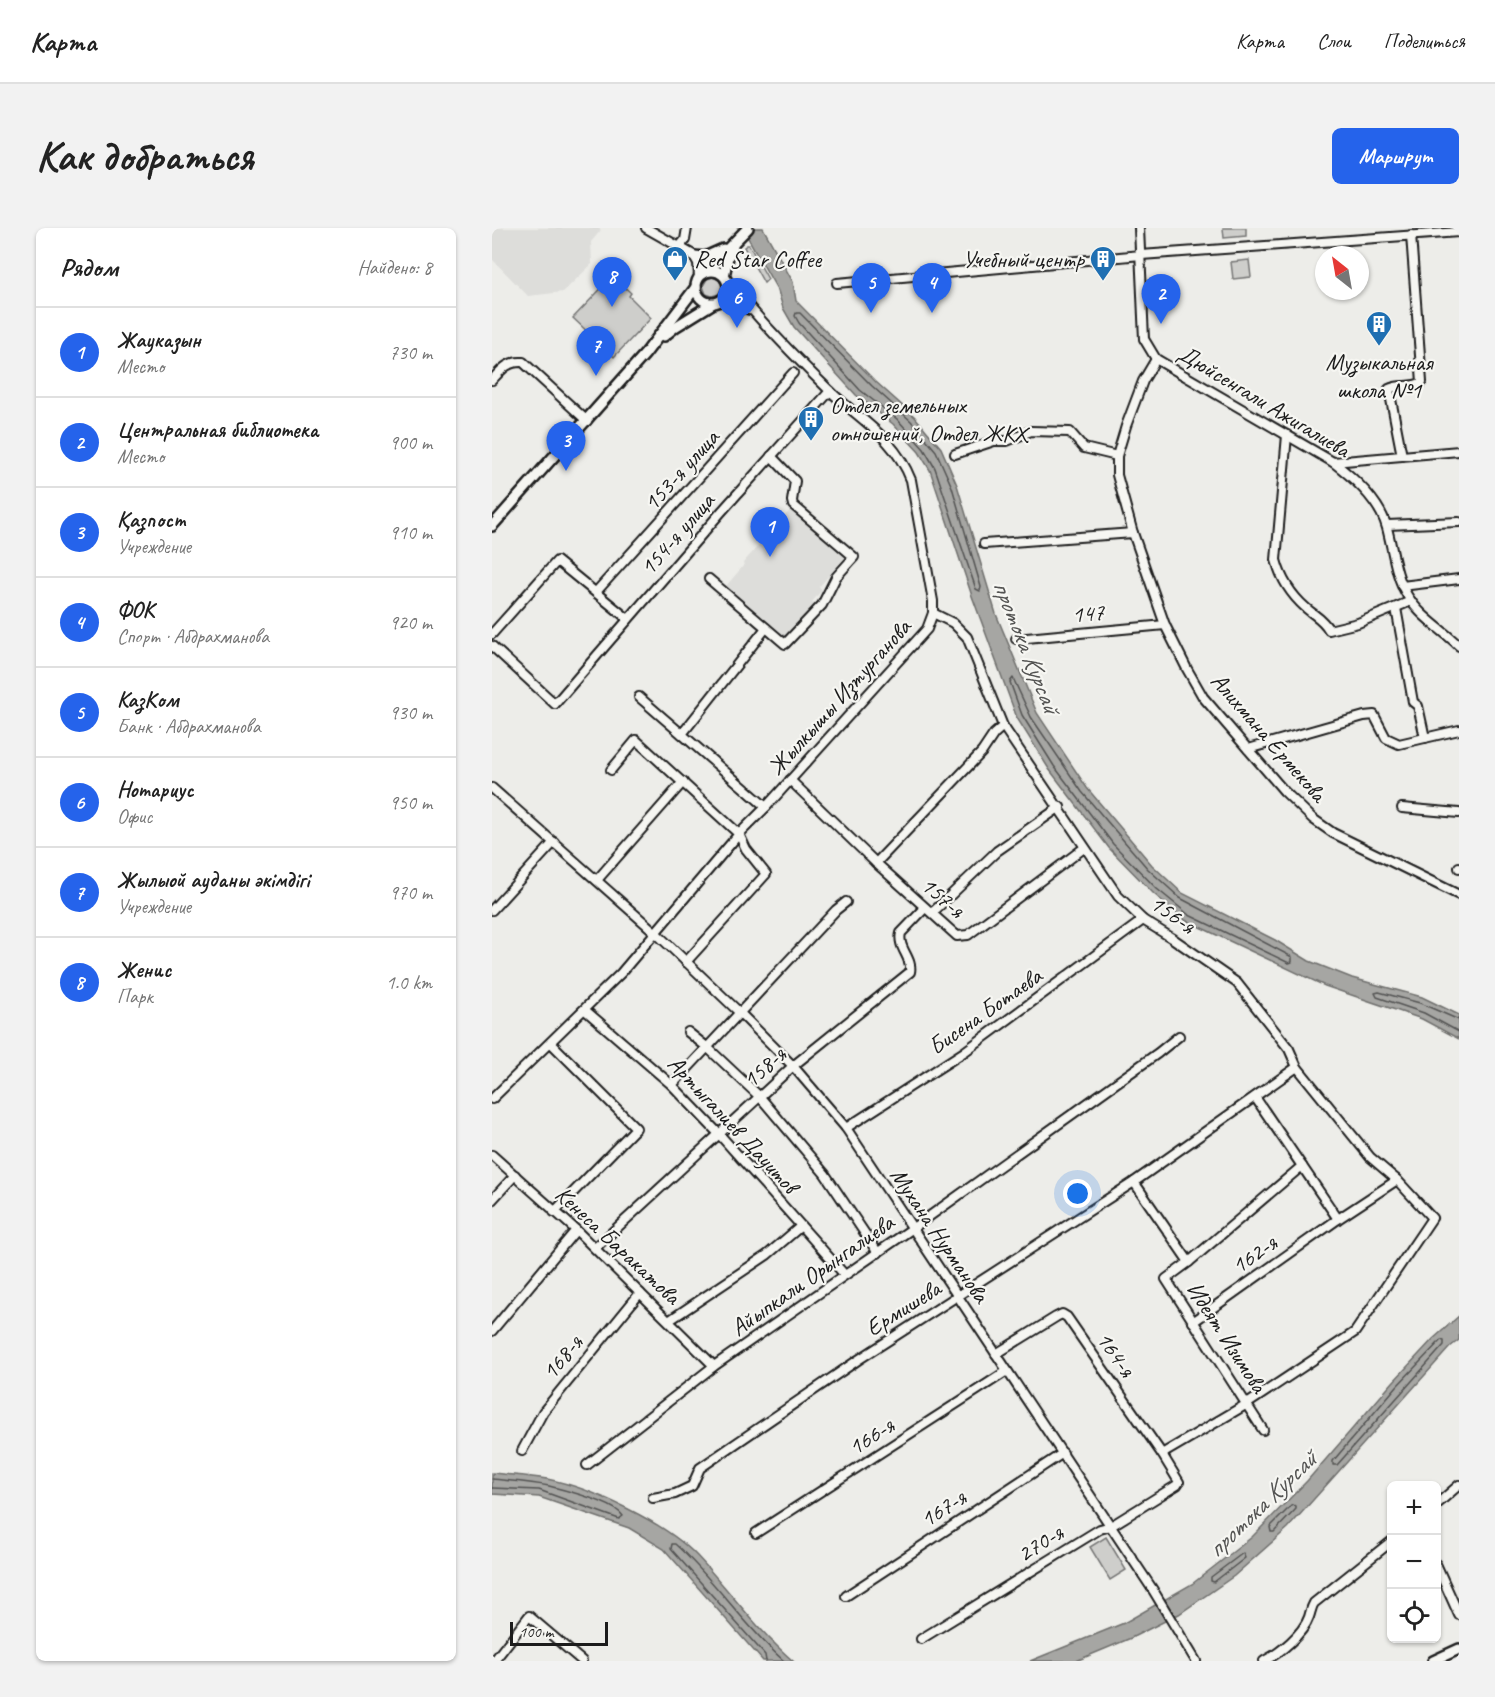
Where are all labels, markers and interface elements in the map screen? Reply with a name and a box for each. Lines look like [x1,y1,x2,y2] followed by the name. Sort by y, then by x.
[30,24,97,59] text: Карта
[1236,28,1284,54] text: Карта
[1317,28,1351,54] text: Слои
[1384,28,1465,54] text: Поделиться
[1332,128,1459,184] button: Маршрут
[36,130,253,183] text: Как добраться
[660,244,690,282] shop icon: Red Star Coffee
[694,244,823,274] place label: Red Star Coffee
[962,244,1085,274] place label: Учебный центр
[1088,244,1118,282] building icon: Учебный центр
[1315,246,1369,300] north arrow
[60,251,118,284] text: Рядом
[357,255,432,280] text: Найдено: 8
[592,257,632,307] pin: 8
[852,264,890,313] pin: 5
[912,264,952,313] pin: 4
[1142,274,1180,324] pin: 2
[718,279,756,328] pin: 6
[1364,309,1394,347] building icon: Музыкальная школа №1
[117,326,201,354] text: Жауказын
[576,326,616,376] pin: 7
[1173,338,1357,465] street label: Дюйсенгали Ажигалиева
[75,340,84,365] text: 1
[389,340,432,365] text: 730 m
[1326,347,1434,405] place label: Музыкальная школа №1
[117,354,164,379] text: Место
[830,390,1030,448] place label: Отдел земельных отношений, Отдел ЖКХ
[796,404,826,442] building icon: Отдел земельных отношений, Отдел ЖКХ
[117,416,318,444] text: Центральная библиотека
[546,422,586,471] pin: 3
[637,422,726,517] street label: 153-я улица
[75,430,84,455] text: 2
[389,430,432,455] text: 900 m
[117,444,164,469] text: Место
[633,485,722,581] street label: 154-я улица
[117,506,185,534] text: Қазпост
[750,508,790,557] pin: 1
[75,520,84,545] text: 3
[389,520,432,545] text: 910 m
[117,534,191,559] text: Учреждение
[985,575,1070,722] water label: протока Курсай
[117,596,154,624] text: ФОК
[1071,597,1107,629] street label: 147
[75,610,84,635] text: 4
[389,610,432,635] text: 920 m
[761,611,919,782] street label: Жылкышы Изтурганова
[117,624,269,649] text: Спорт · Абдрахманова
[1205,666,1335,810] street label: Алихмана Ермекова
[117,686,179,714] text: КазКом
[75,700,84,725] text: 5
[389,700,432,725] text: 930 m
[117,714,260,739] text: Банк · Абдрахманова
[117,776,194,804] text: Нотариус
[75,790,84,815] text: 6
[389,790,432,815] text: 950 m
[117,804,152,829] text: Офис
[117,866,310,894] text: Жылыой ауданы әкімдігі
[915,870,972,925] street label: 157-я
[75,880,84,905] text: 7
[389,880,432,905] text: 970 m
[1144,888,1203,941] street label: 156-я
[117,894,191,919] text: Учреждение
[117,956,171,984] text: Женис
[922,960,1049,1061] street label: Бисена Ботаева
[75,970,84,995] text: 8
[386,970,432,995] text: 1.0 km
[117,984,153,1009] text: Парк
[736,1039,793,1095] street label: 158-я
[661,1049,807,1202] street label: Артыгалиев Дауитов
[884,1162,997,1310] street label: Мухана Нурманова
[549,1179,688,1312] street label: Кенеса Баракатова
[1063,1179,1092,1208] your location
[724,1207,901,1343] street label: Айыпкали Орынгалиева
[1225,1227,1284,1280] street label: 162-я
[860,1272,948,1343] street label: Ермишева
[1180,1276,1275,1400] street label: Идеят Изимова
[1090,1325,1143,1384] street label: 164-я
[535,1328,590,1385] street label: 168-я
[842,1409,901,1462] street label: 166-я
[1199,1440,1327,1565] water label: протока Курсай
[914,1481,973,1534] street label: 167-я
[1387,1481,1441,1643] map controls
[1387,1481,1441,1535] button: +
[1011,1517,1070,1569] street label: 270-я
[1387,1535,1441,1589] button: −
[1387,1589,1441,1643] button: locate
[510,1619,608,1646] scale bar
[519,1622,553,1642] text: 100 m

